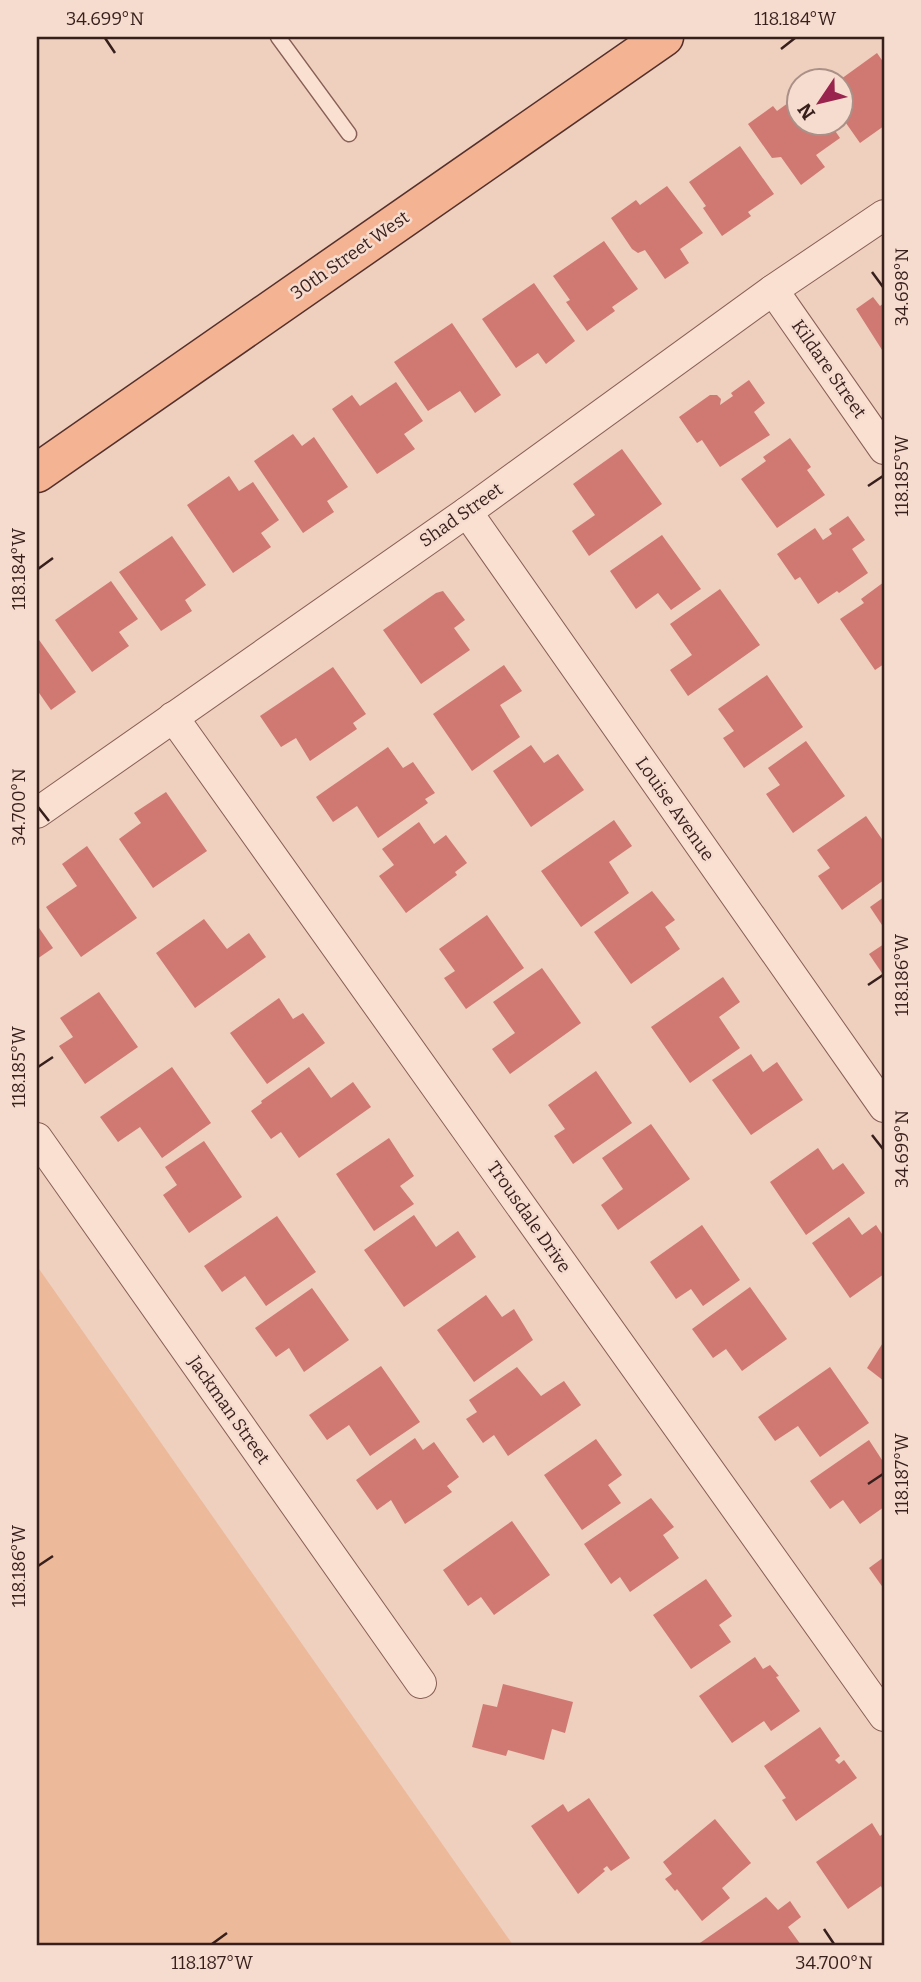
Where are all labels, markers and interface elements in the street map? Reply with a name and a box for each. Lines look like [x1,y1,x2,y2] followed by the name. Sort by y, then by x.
[66,8,144,30] text: 34.699°N
[754,8,837,30] text: 118.184°W
[785,66,855,136] north arrow
[793,99,820,124] text: N
[287,206,414,304] street label: 30th Street West
[891,248,913,326] text: 34.698°N
[787,316,871,423] street label: Kildare Street
[891,435,913,517] text: 118.185°W
[415,478,507,552] street label: Shad Street
[8,527,30,610] text: 118.184°W
[631,753,719,865] street label: Louise Avenue
[8,768,30,846] text: 34.700°N
[891,933,913,1016] text: 118.186°W
[8,1026,30,1108] text: 118.185°W
[891,1110,913,1188] text: 34.699°N
[482,1157,576,1277] street label: Trousdale Drive
[183,1351,275,1469] street label: Jackman Street
[891,1432,913,1515] text: 118.187°W
[8,1524,30,1607] text: 118.186°W
[171,1952,254,1974] text: 118.187°W
[795,1952,873,1974] text: 34.700°N

